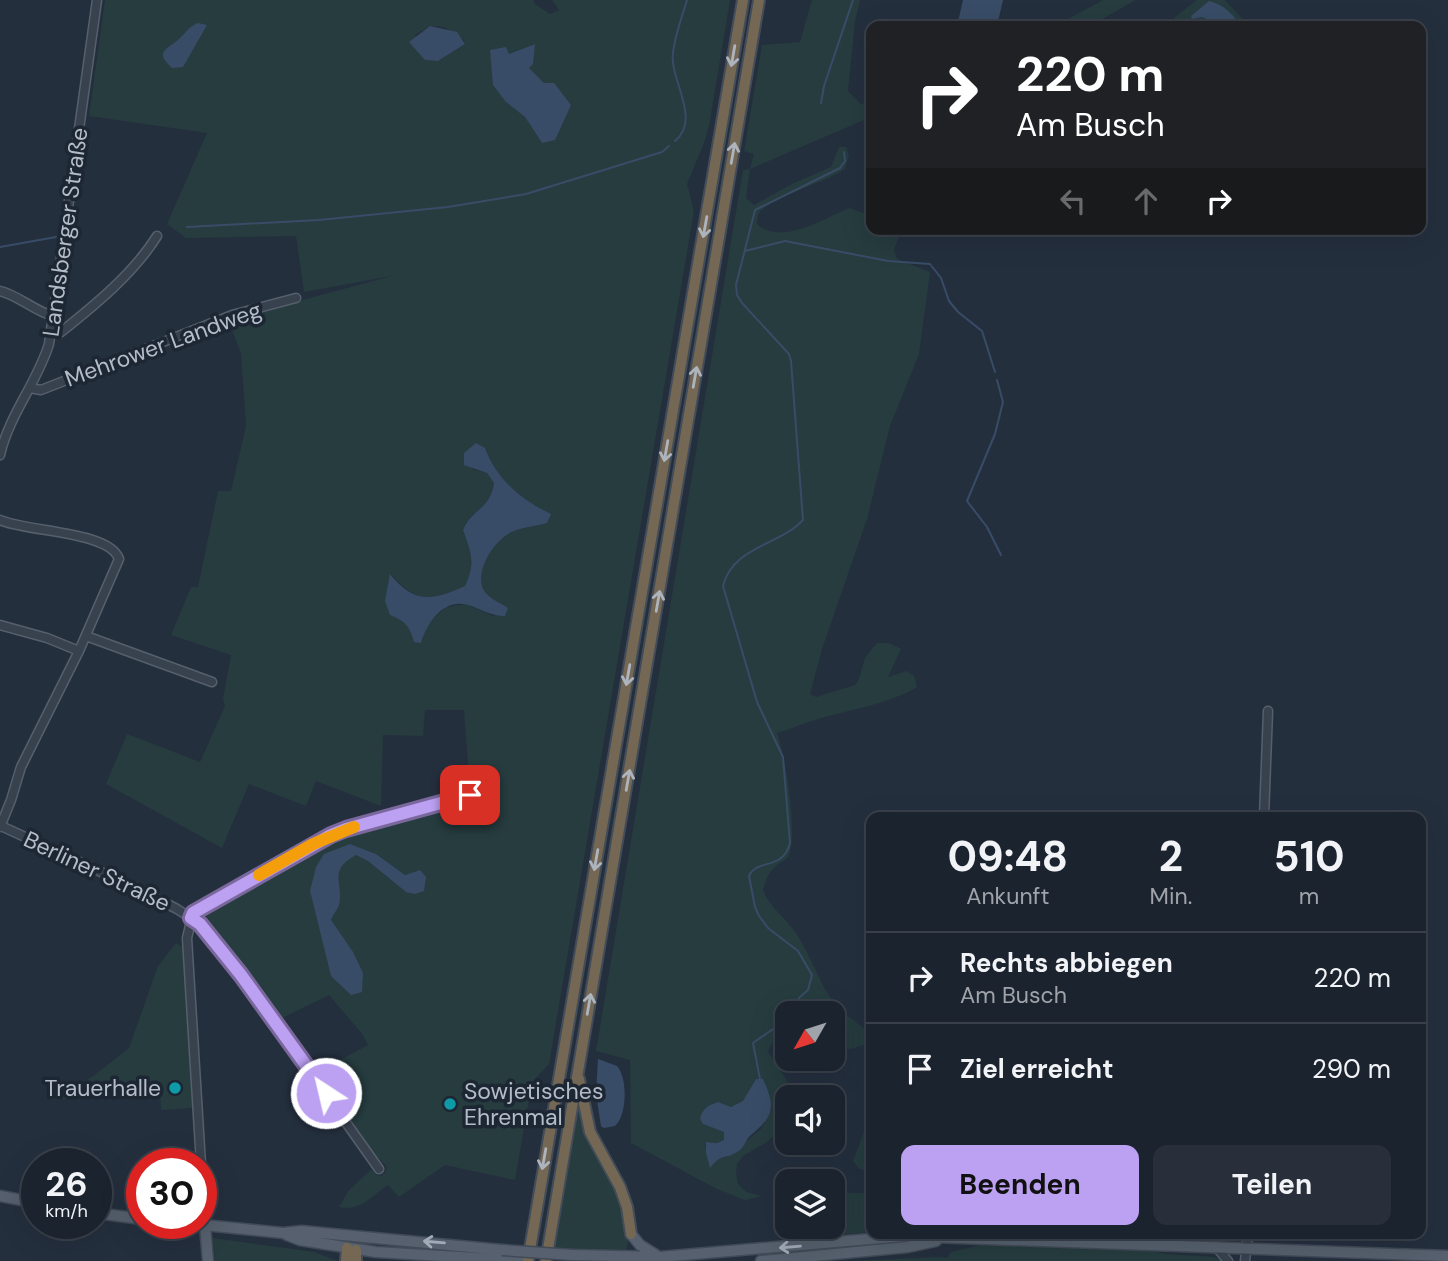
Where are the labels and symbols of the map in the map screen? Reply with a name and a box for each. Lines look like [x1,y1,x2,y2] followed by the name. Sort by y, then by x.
[726,44,739,67] one-way arrow
[35,125,95,339] street label: Landsberger Straße
[727,142,740,165] one-way arrow
[697,215,711,238] one-way arrow
[61,294,265,393] street label: Mehrower Landweg
[689,366,702,389] one-way arrow
[659,439,672,462] one-way arrow
[652,591,665,613] one-way arrow
[621,663,634,686] one-way arrow
[440,765,500,825] pin
[621,769,635,792] one-way arrow
[19,824,175,918] street label: Berliner Straße
[589,848,602,871] one-way arrow
[583,993,596,1016] one-way arrow
[775,1001,845,1071] north arrow
[289,1056,363,1130] position arrow
[45,1073,161,1103] place label: Trauerhalle
[464,1076,603,1132] place label: Sowjetisches Ehrenmal
[167,1080,183,1096] marker: Trauerhalle
[442,1096,458,1112] marker: Sowjetisches Ehrenmal
[537,1147,550,1170] one-way arrow
[126,1148,217,1239] speed limit sign: 30
[423,1235,446,1248] one-way arrow
[779,1241,802,1254] one-way arrow

